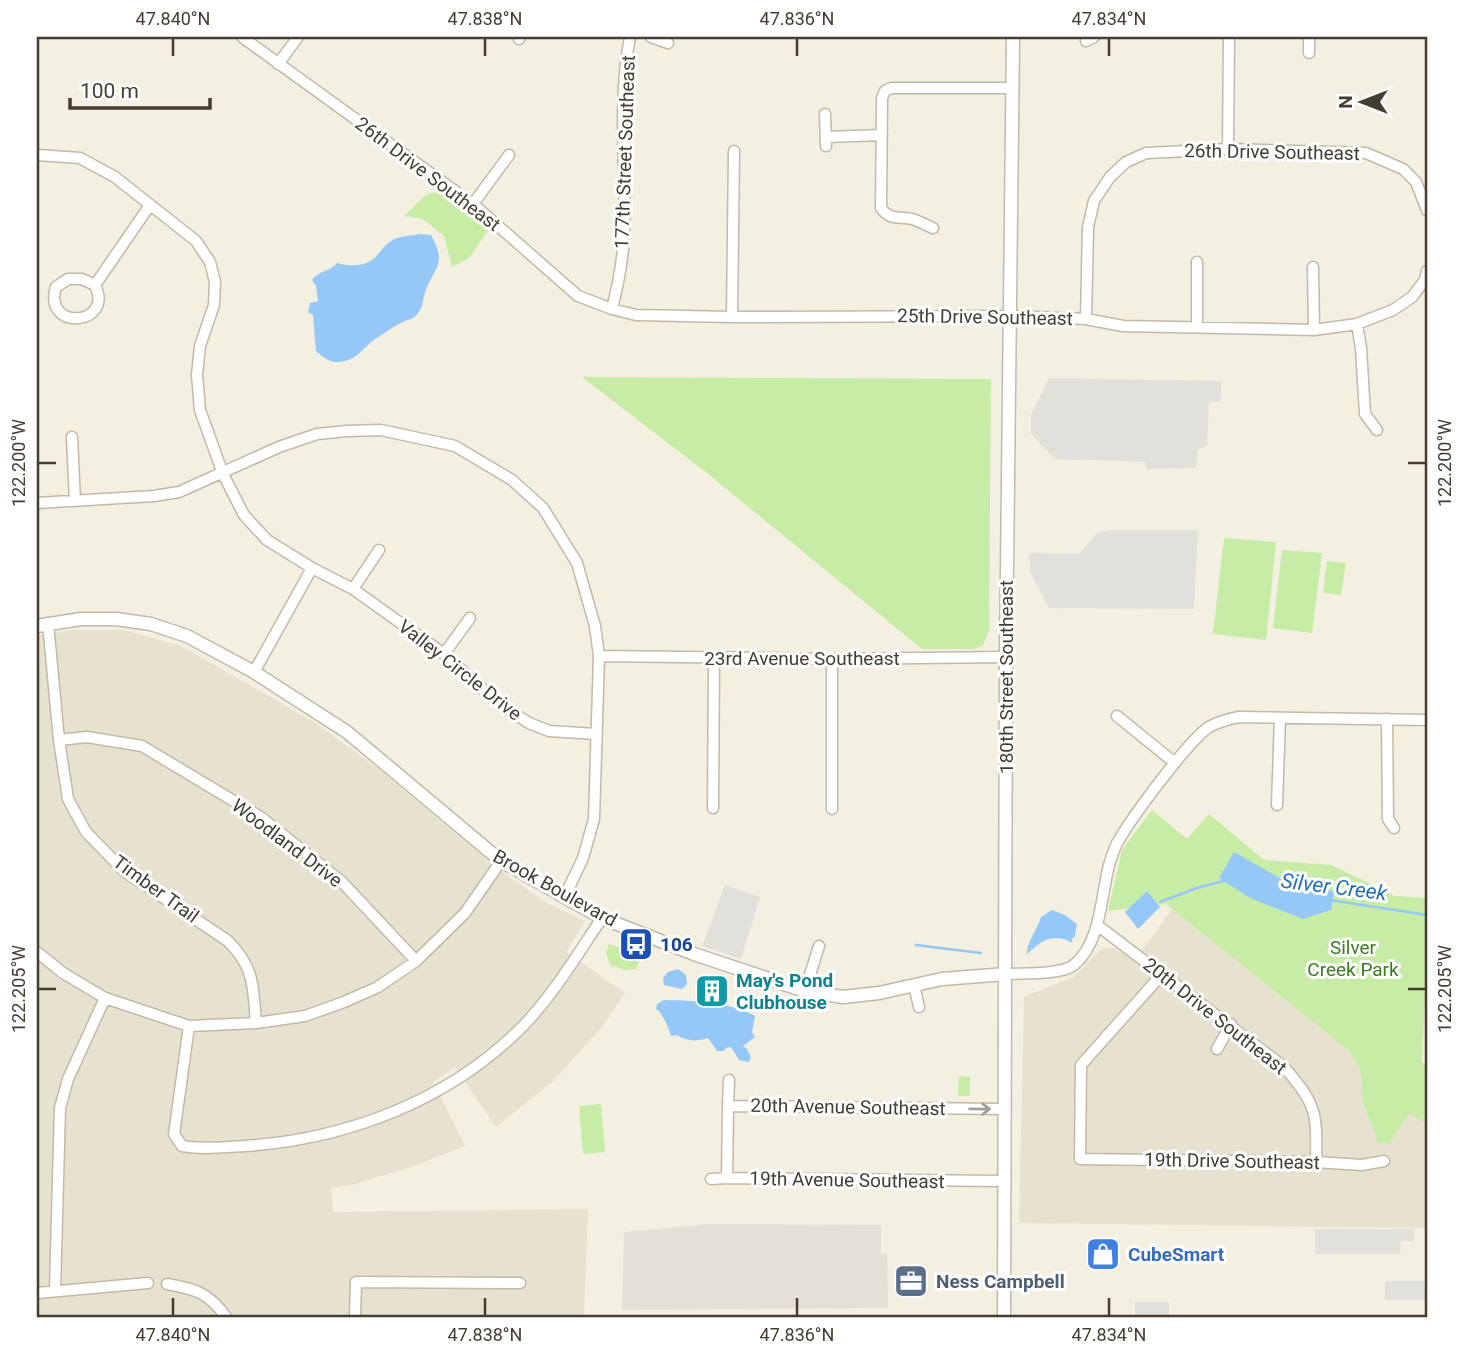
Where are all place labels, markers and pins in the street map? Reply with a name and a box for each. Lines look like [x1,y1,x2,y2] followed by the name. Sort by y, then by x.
[617,925,655,963] bus stop icon: 106
[660,933,693,956] place label: 106
[736,969,833,1014] place label: May's Pond Clubhouse
[693,972,731,1010] building icon: May's Pond Clubhouse
[1084,1235,1122,1273] shop icon: CubeSmart
[1128,1243,1225,1266] place label: CubeSmart
[892,1262,930,1300] office icon: Ness Campbell
[936,1270,1065,1293] place label: Ness Campbell

